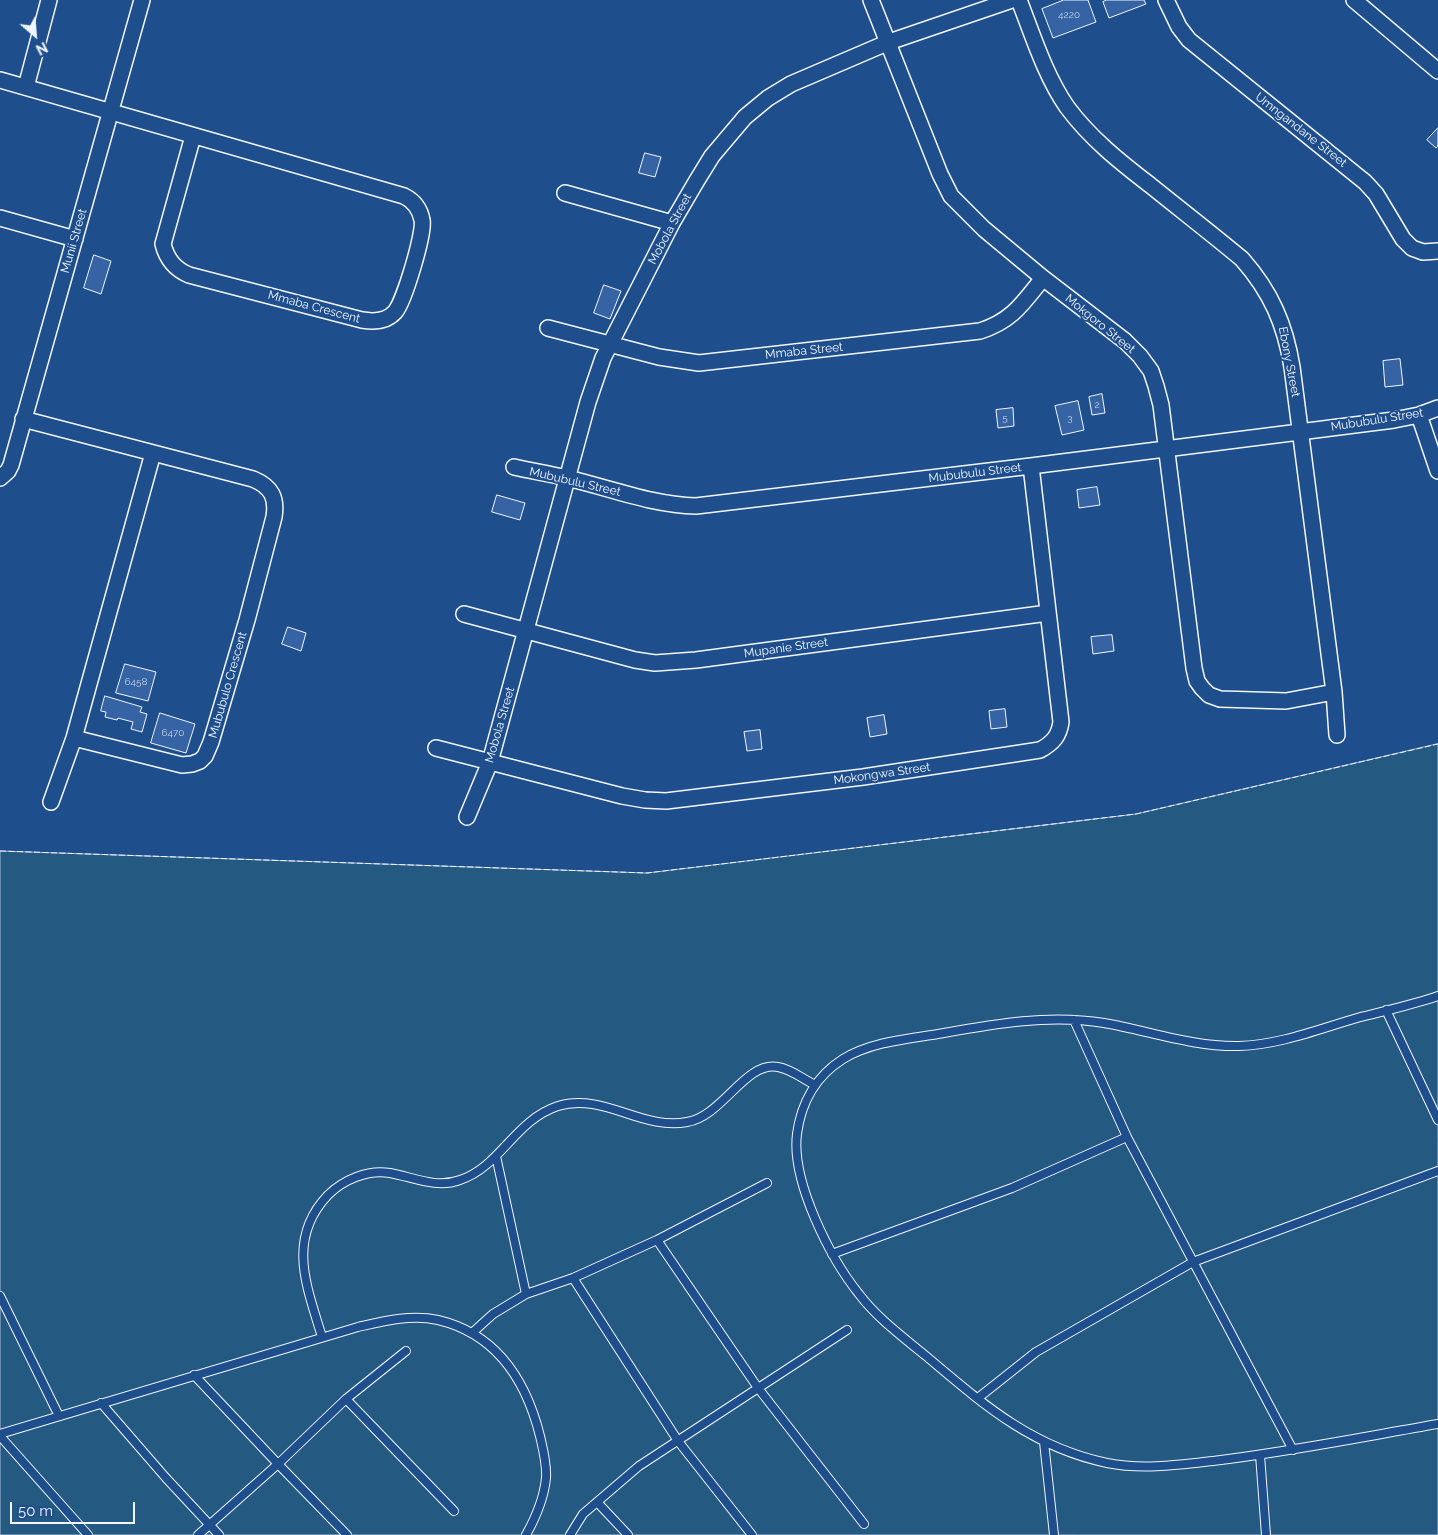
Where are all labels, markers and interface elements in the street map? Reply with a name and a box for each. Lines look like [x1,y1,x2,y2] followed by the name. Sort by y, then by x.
[1058,9,1080,21] house number: 4220
[10,10,60,60] north arrow
[33,39,50,58] text: N
[1252,90,1350,170] street label: Umngandane Street
[645,191,695,267] street label: Mobola Street
[58,207,90,275] street label: Munii Street
[266,288,362,326] street label: Mmaba Crescent
[1062,291,1138,357] street label: Mokgoro Street
[1275,326,1303,398] street label: Ebony Street
[764,340,844,362] street label: Mmaba Street
[1094,399,1100,411] house number: 2
[1330,406,1424,434] street label: Mububulu Street
[1002,412,1008,424] house number: 5
[1067,412,1073,424] house number: 3
[928,460,1022,486] street label: Mububulu Street
[528,464,622,500] street label: Mububulu Street
[206,630,250,740] street label: Mububulo Crescent
[743,635,829,661] street label: Mupanie Street
[125,676,147,688] house number: 6458
[482,685,518,765] street label: Mobola Street
[162,727,184,739] house number: 6470
[833,760,931,788] street label: Mokongwa Street
[12,1492,138,1524] scale bar
[18,1502,53,1520] text: 50 m

